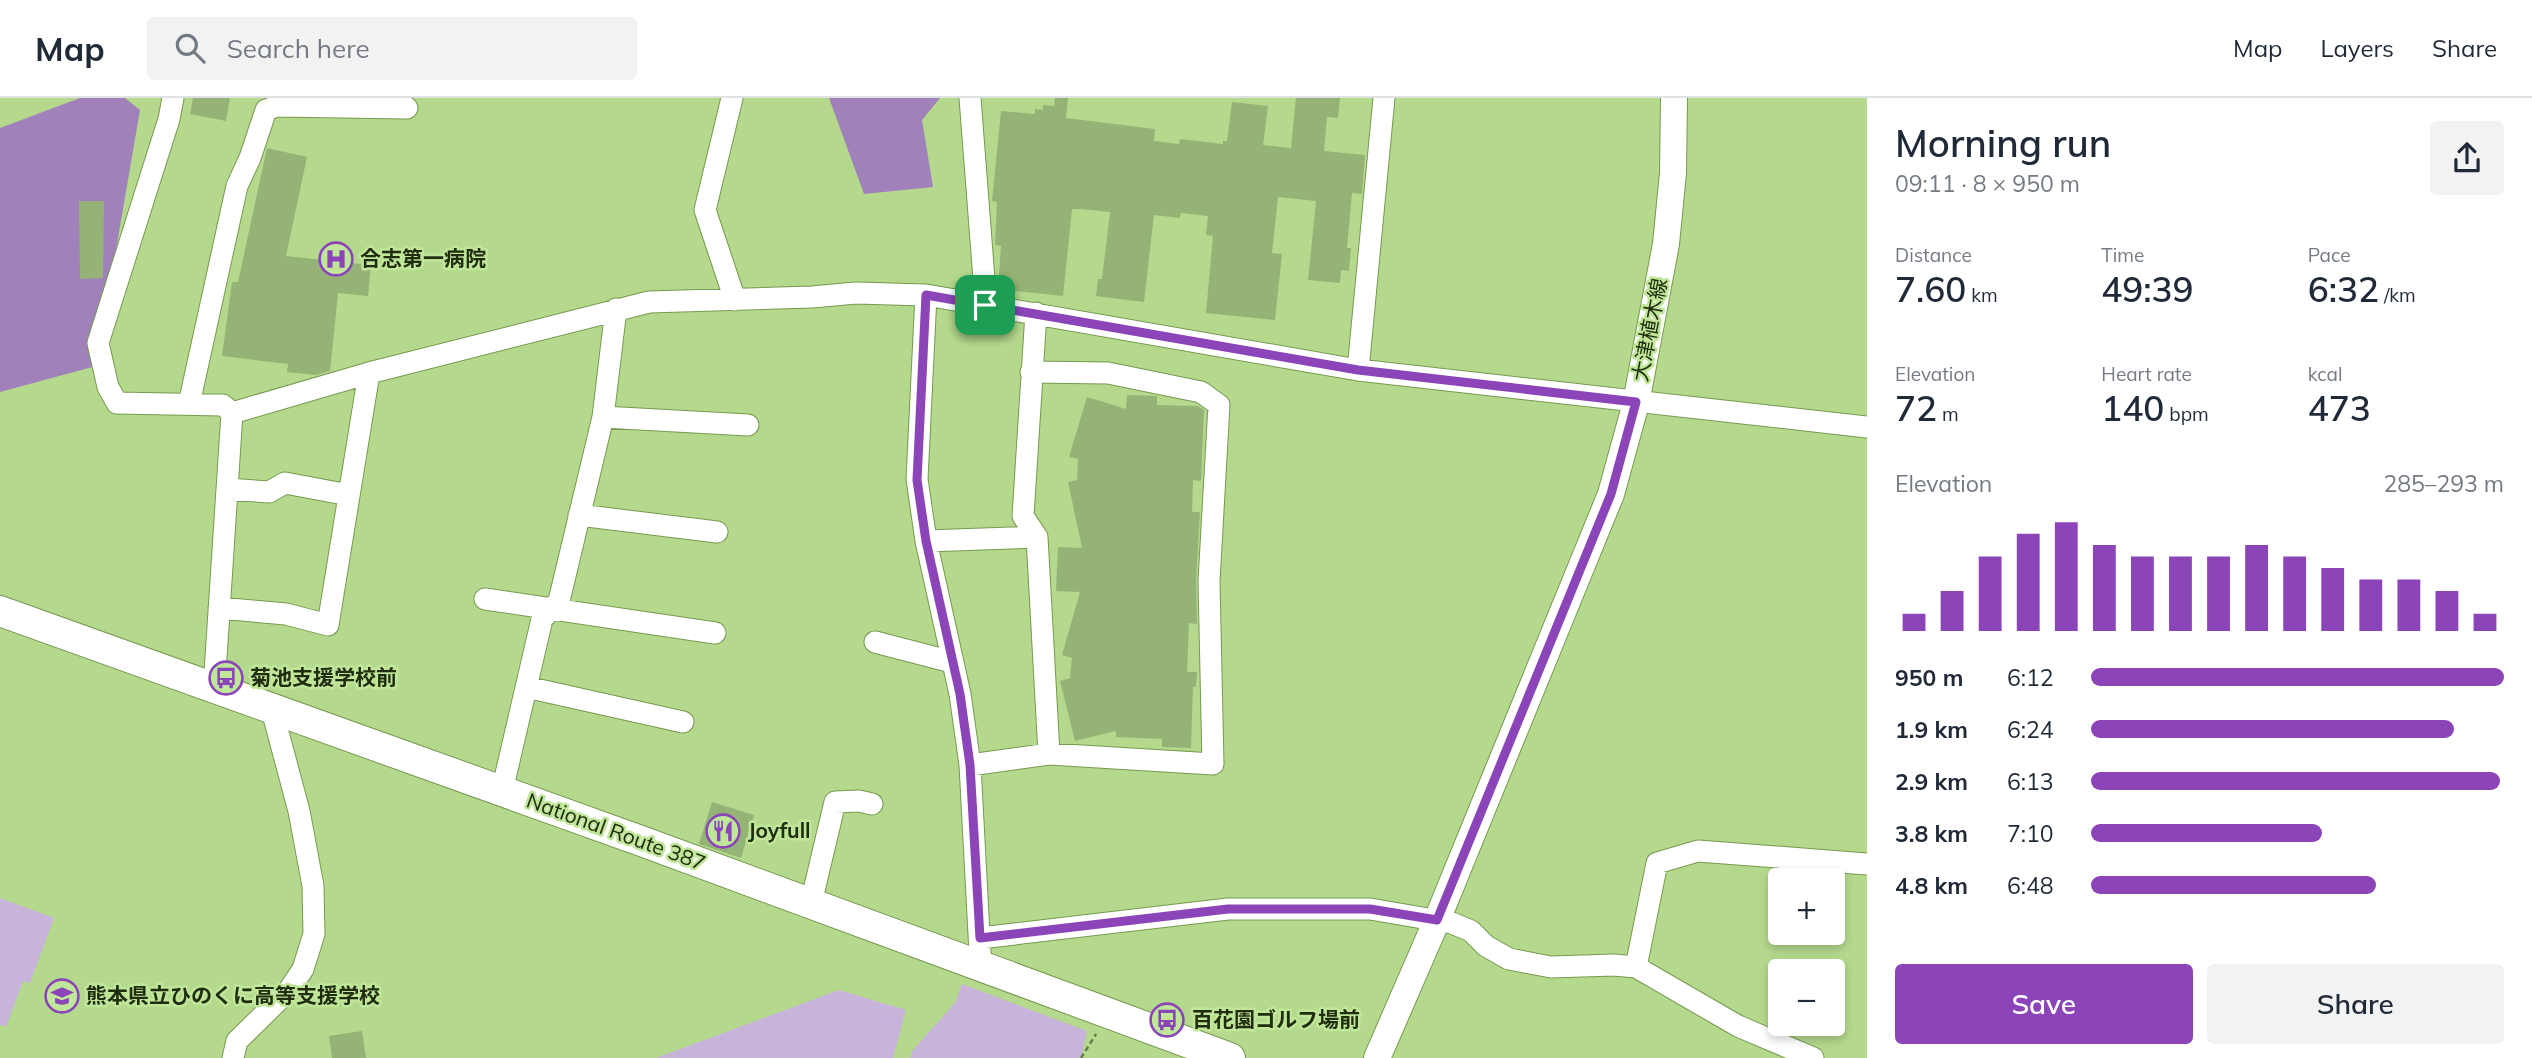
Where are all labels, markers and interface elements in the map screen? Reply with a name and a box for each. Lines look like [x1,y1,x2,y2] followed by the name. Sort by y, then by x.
[147,17,637,80] search box
[35,28,105,69] text: Map
[171,29,209,67] icon: search
[227,32,370,65] text: Search here
[2233,33,2282,63] text: Map
[2320,33,2394,63] text: Layers
[2432,33,2497,63] text: Share
[1895,119,2111,167] text: Morning run
[2430,121,2504,195] button: share
[1895,169,2080,198] text: 09:11 · 8 × 950 m
[317,240,355,278] hospital icon: 合志第一病院
[1895,243,1972,267] text: Distance
[2101,243,2144,267] text: Time
[2308,243,2351,267] text: Pace
[360,245,486,271] place label: 合志第一病院
[1895,267,1966,311] text: 7.60
[2101,267,2194,311] text: 49:39
[2308,267,2379,311] text: 6:32
[955,275,1015,335] pin
[1626,276,1672,384] street label: 大津植木線
[1966,283,1998,307] text: km
[2379,283,2416,307] text: /km
[966,286,1004,324] icon: arrive
[1895,362,1975,386] text: Elevation
[2101,362,2192,386] text: Heart rate
[2308,362,2342,386] text: kcal
[1895,386,1937,430] text: 72
[2101,386,2164,430] text: 140
[2308,386,2371,430] text: 473
[1937,402,1959,426] text: m
[2164,402,2209,426] text: bpm
[1895,469,1992,498] text: Elevation
[2383,469,2504,498] text: 285–293 m
[207,659,245,697] bus stop icon: 菊池支援学校前
[1895,663,1963,692] text: 950 m
[2007,663,2054,692] text: 6:12
[250,664,397,690] place label: 菊池支援学校前
[1895,715,1968,744] text: 1.9 km
[2007,715,2054,744] text: 6:24
[1895,767,1968,796] text: 2.9 km
[2007,767,2054,796] text: 6:13
[523,787,709,875] street label: National Route 387
[704,812,742,850] restaurant icon: Joyfull
[748,817,811,843] place label: Joyfull
[1895,819,1968,848] text: 3.8 km
[2007,819,2054,848] text: 7:10
[1768,868,1845,1036] map controls
[1768,868,1845,945] button: +
[1895,871,1968,900] text: 4.8 km
[2007,871,2054,900] text: 6:48
[1768,959,1845,1036] button: −
[1895,964,2193,1044] button: Save
[2207,964,2504,1044] button: Share
[43,977,81,1015] school or university icon: 熊本県立ひのくに高等支援学校
[86,982,380,1008] place label: 熊本県立ひのくに高等支援学校
[1148,1001,1186,1039] bus stop icon: 百花園ゴルフ場前
[1192,1006,1360,1032] place label: 百花園ゴルフ場前

